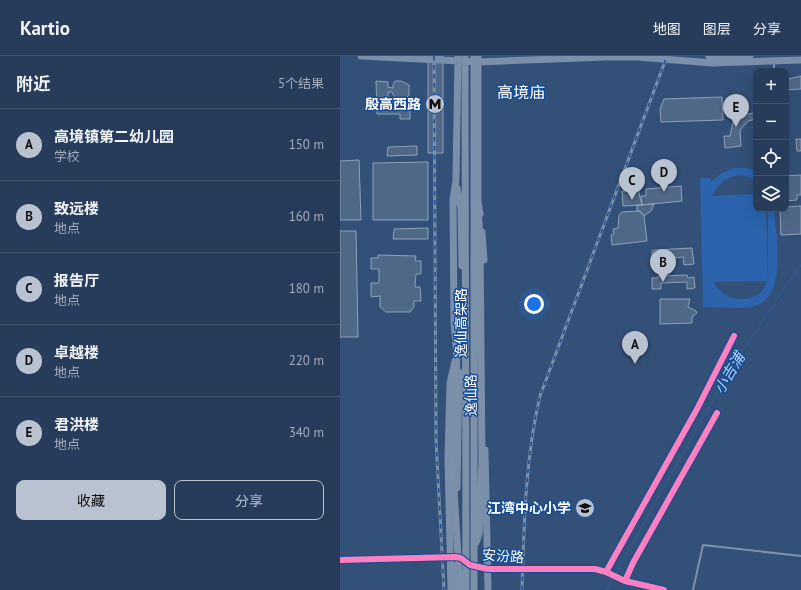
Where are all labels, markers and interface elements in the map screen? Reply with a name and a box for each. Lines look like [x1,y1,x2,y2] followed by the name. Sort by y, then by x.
[20,16,70,40] text: Kartio
[653,20,681,38] text: 地图
[703,20,731,38] text: 图层
[753,20,781,38] text: 分享
[753,68,789,212] map controls
[753,68,789,104] button: +
[16,73,50,95] text: 附近
[278,75,324,92] text: 5个结果
[497,82,545,102] district label: 高境庙
[424,93,446,115] metro station icon: 殷高西路
[723,94,749,127] pin: E
[365,95,421,113] place label: 殷高西路
[753,104,789,140] button: −
[54,127,174,146] text: 高境镇第二幼儿园
[25,136,33,153] text: A
[289,136,324,153] text: 150 m
[753,140,789,176] button: locate
[54,148,80,165] text: 学校
[651,159,677,192] pin: D
[619,167,645,200] pin: C
[753,176,789,212] button: layers
[54,199,99,218] text: 致远楼
[25,208,33,225] text: B
[289,208,324,225] text: 160 m
[54,220,80,237] text: 地点
[650,249,676,282] pin: B
[54,271,99,290] text: 报告厅
[25,280,33,297] text: C
[289,280,324,297] text: 180 m
[452,288,470,358] street label: 逸仙高架路
[54,292,80,309] text: 地点
[524,294,544,314] your location
[622,331,648,364] pin: A
[54,343,99,362] text: 卓越楼
[709,347,750,397] water label: 小吉浦
[25,352,33,369] text: D
[289,352,324,369] text: 220 m
[54,364,80,381] text: 地点
[462,374,480,416] street label: 逸仙路
[54,415,99,434] text: 君洪楼
[26,424,32,441] text: E
[289,424,324,441] text: 340 m
[54,436,80,453] text: 地点
[16,480,166,520] button: 收藏
[174,480,324,520] button: 分享
[574,497,596,519] school or university icon: 江湾中心小学
[487,499,571,517] place label: 江湾中心小学
[481,546,525,566] street label: 安汾路

